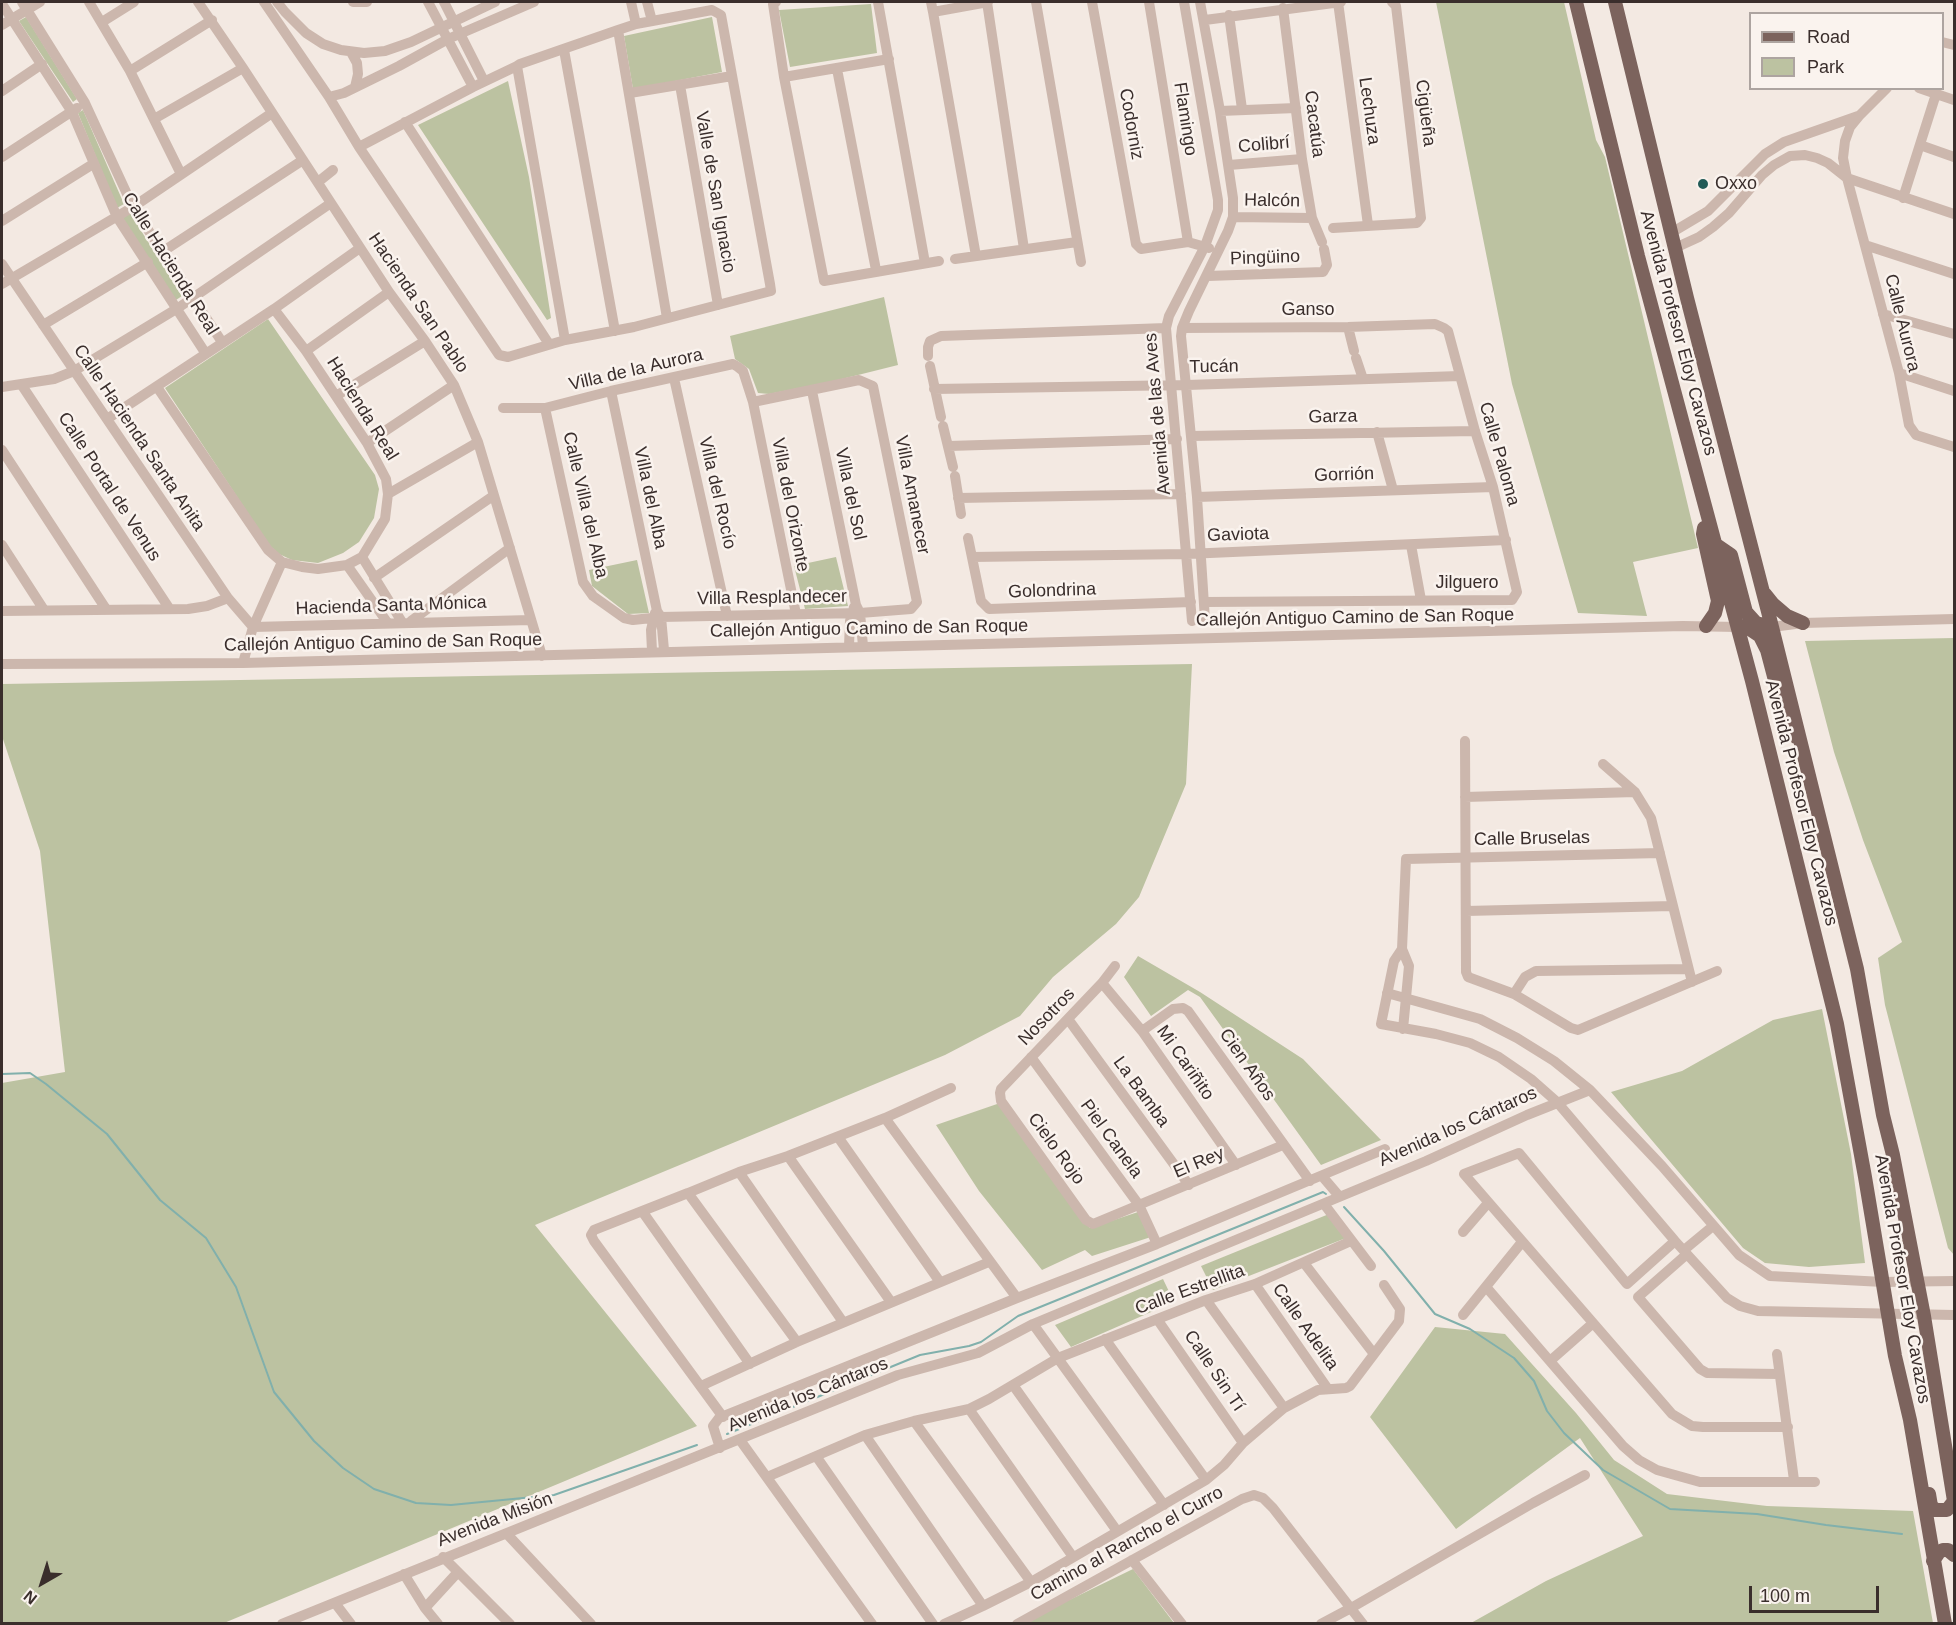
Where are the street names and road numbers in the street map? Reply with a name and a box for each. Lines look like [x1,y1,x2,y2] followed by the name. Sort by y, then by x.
[1354,76,1384,146] street label: Lechuza
[1410,78,1440,148] street label: Cigüeña
[1169,81,1201,157] street label: Flamingo
[1114,87,1148,161] street label: Codorniz
[1299,89,1329,159] street label: Cacatúa
[690,109,740,275] street label: Valle de San Ignacio
[1237,132,1291,158] street label: Colibrí
[117,189,223,339] street label: Calle Hacienda Real
[1244,190,1300,212] street label: Halcón
[1635,208,1721,458] street label: Avenida Profesor Eloy Cavazos
[363,229,473,377] street label: Hacienda San Pablo
[1230,246,1300,270] street label: Pingüino
[1879,272,1925,374] street label: Calle Aurora
[1281,299,1335,321] street label: Ganso
[1140,332,1176,496] street label: Avenida de las Aves
[68,341,210,535] street label: Calle Hacienda Santa Anita
[567,344,705,396] street label: Villa de la Aurora
[322,353,402,465] street label: Hacienda Real
[1189,356,1239,378] street label: Tucán
[1474,400,1524,508] street label: Calle Paloma
[1308,406,1358,428] street label: Garza
[53,409,165,565] street label: Calle Portal de Venus
[558,430,612,580] street label: Calle Villa del Alba
[890,434,934,556] street label: Villa Amanecer
[694,435,740,551] street label: Villa del Rocío
[766,436,814,574] street label: Villa del Orizonte
[629,445,671,551] street label: Villa del Alba
[830,446,870,542] street label: Villa del Sol
[1314,463,1374,487] street label: Gorrión
[1207,523,1269,547] street label: Gaviota
[1435,572,1499,594] street label: Jilguero
[1008,579,1096,603] street label: Golondrina
[697,586,847,610] street label: Villa Resplandecer
[295,592,487,620] street label: Hacienda Santa Mónica
[1196,604,1514,632] street label: Callejón Antiguo Camino de San Roque
[710,615,1028,643] street label: Callejón Antiguo Camino de San Roque
[224,629,542,657] street label: Callejón Antiguo Camino de San Roque
[1760,678,1842,928] street label: Avenida Profesor Eloy Cavazos
[1474,827,1590,851] street label: Calle Bruselas
[1014,984,1080,1050] street label: Nosotros
[1151,1022,1219,1104] street label: Mi Cariñito
[1214,1025,1280,1105] street label: Cien Años
[1108,1052,1174,1132] street label: La Bamba
[1376,1082,1540,1172] street label: Avenida los Cántaros
[1075,1095,1147,1183] street label: Piel Canela
[1023,1109,1089,1189] street label: Cielo Rojo
[1170,1143,1228,1183] street label: El Rey
[1869,1153,1935,1405] street label: Avenida Profesor Eloy Cavazos
[1132,1260,1248,1320] street label: Calle Estrellita
[1267,1279,1343,1375] street label: Calle Adelita
[1179,1326,1249,1416] street label: Calle Sin Tí
[725,1353,891,1437] street label: Avenida los Cántaros
[1027,1482,1227,1606] street label: Camino al Rancho el Curro
[434,1488,556,1552] street label: Avenida Misión

